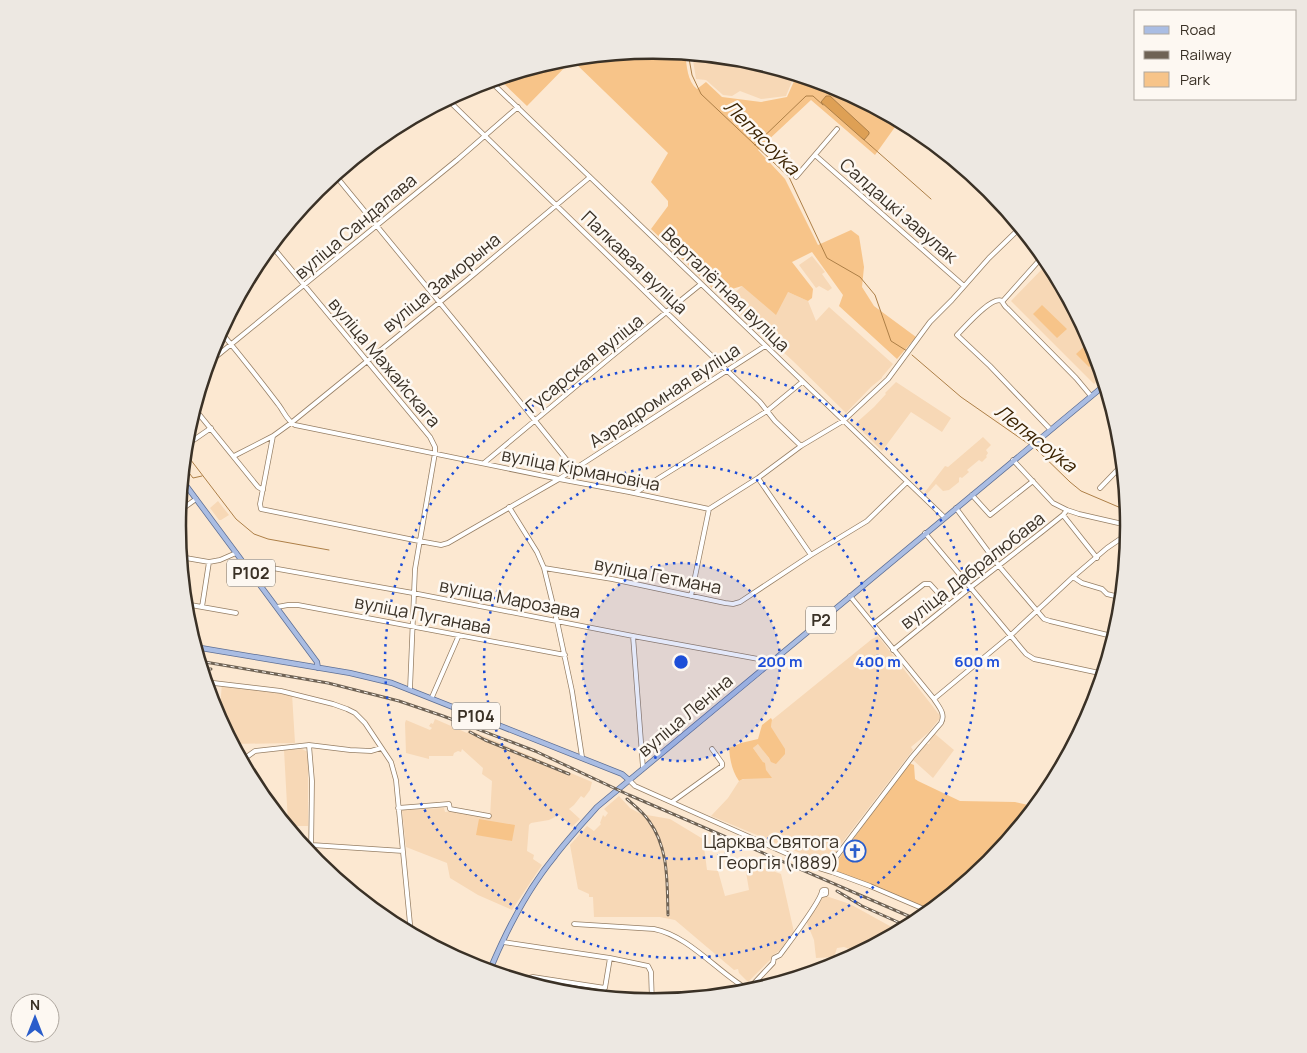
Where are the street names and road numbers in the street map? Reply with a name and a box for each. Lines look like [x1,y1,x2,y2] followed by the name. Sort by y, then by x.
[835,152,964,269] street label: Салдацкі завулак
[289,168,421,284] street label: вуліца Сандалава
[577,205,693,319] street label: Палкавая вуліца
[657,222,795,356] street label: Верталётная вуліца
[377,227,505,337] street label: вуліца Заморына
[324,292,446,432] street label: вуліца Мажайскага
[520,308,648,418] street label: Гусарская вуліца
[584,337,744,453] street label: Аэрадромная вуліца
[500,442,662,496] street label: вуліца Кірмановіча
[895,506,1049,634] street label: вуліца Дабралюбава
[592,551,724,599] street label: вуліца Гетмана
[227,560,275,586] road number: Р102
[437,573,583,623] street label: вуліца Марозава
[353,589,493,639] street label: вуліца Пуганава
[806,606,836,634] road number: Р2
[633,668,737,762] street label: вуліца Леніна
[452,702,500,729] road number: Р104

